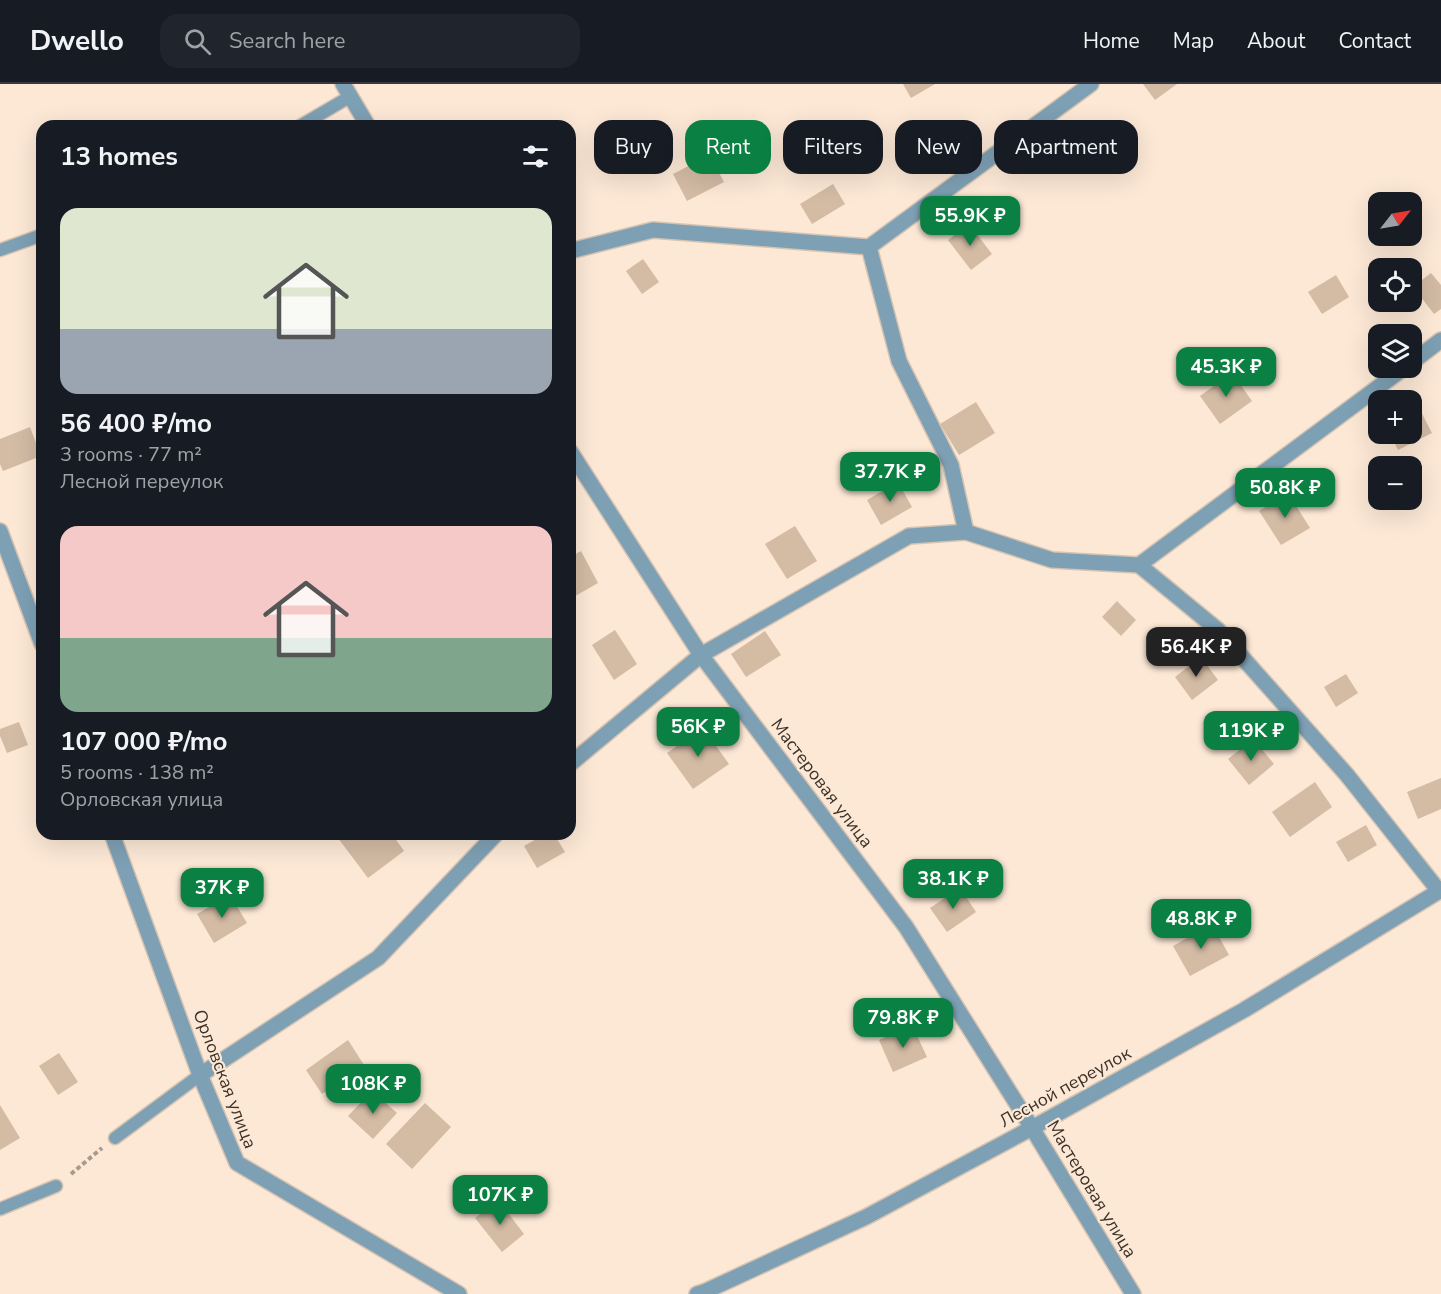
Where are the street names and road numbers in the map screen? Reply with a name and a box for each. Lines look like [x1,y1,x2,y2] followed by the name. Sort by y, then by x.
[765,713,879,853] street label: Мастеровая улица
[187,1006,263,1152] street label: Орловская улица
[995,1041,1136,1133] street label: Лесной переулок
[1041,1116,1143,1262] street label: Мастеровая улица

